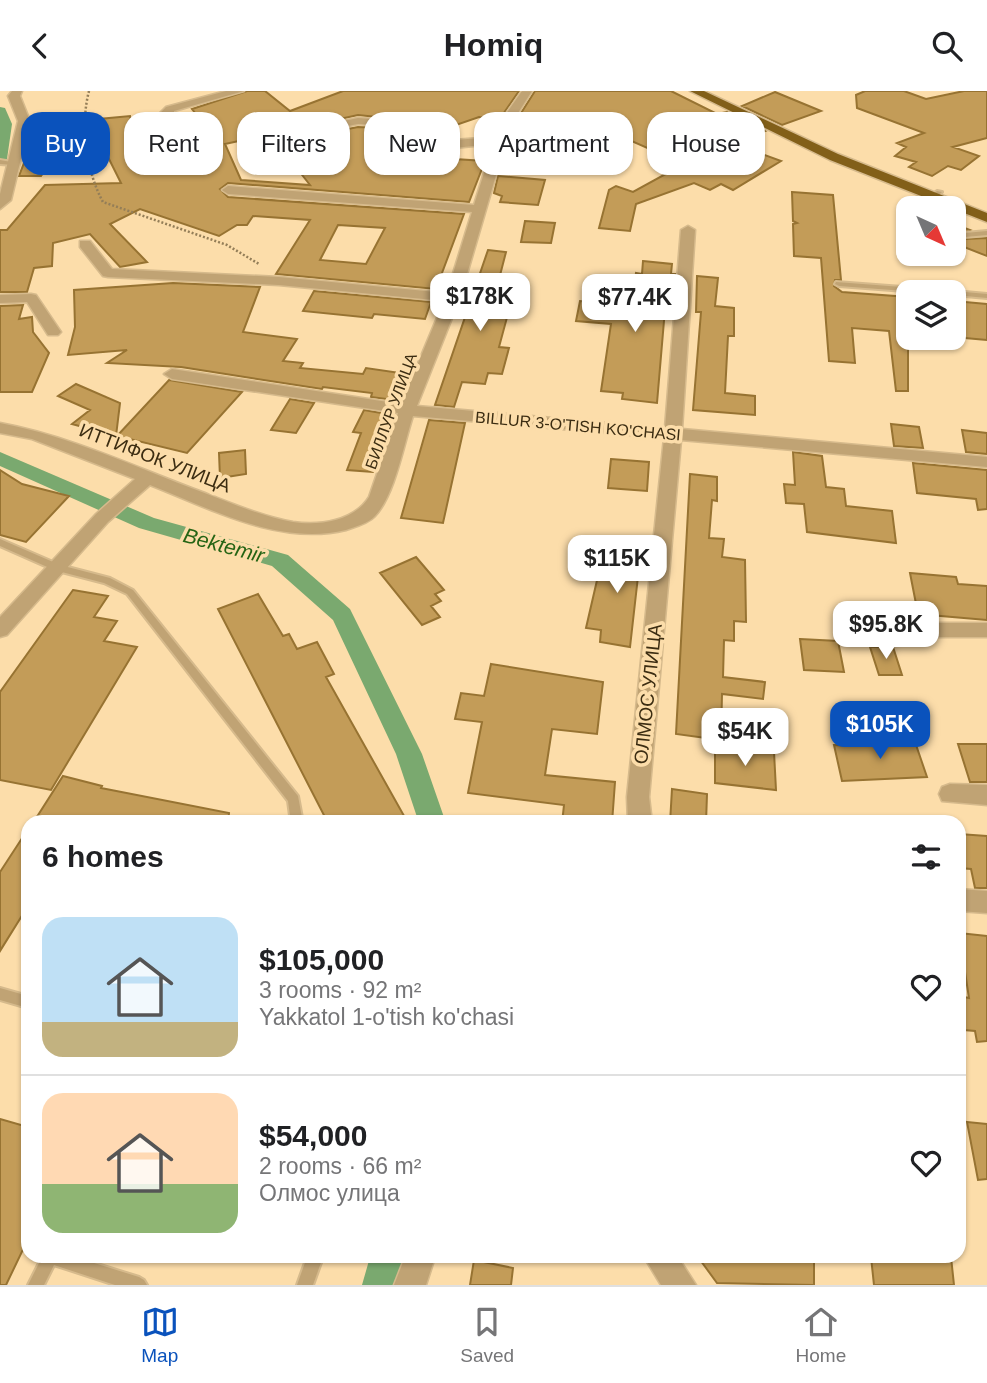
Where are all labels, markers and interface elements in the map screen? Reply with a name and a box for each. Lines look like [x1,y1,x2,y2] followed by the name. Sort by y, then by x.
[21,27,59,65] icon: back
[444,27,543,63] text: Homiq
[928,27,966,65] icon: search
[21,112,110,175] chip: Buy
[124,112,223,175] chip: Rent
[237,112,350,175] chip: Filters
[364,112,460,175] chip: New
[474,112,633,175] chip: Apartment
[647,112,765,175] chip: House
[896,196,966,266] north arrow
[896,196,966,350] map controls
[431,273,529,333] pin: $178K
[578,275,692,334] pin: $77.4K
[896,280,966,350] button: layers
[446,283,514,309] text: $178K
[598,284,672,310] text: $77.4K
[362,350,420,471] street label: БИЛЛУР УЛИЦА
[475,409,681,443] street label: BILLUR 3-O'TISH KO'CHASI
[76,419,234,497] street label: ИТТИФОК УЛИЦА
[181,523,268,567] water label: Bektemir
[568,535,666,595] pin: $115K
[584,545,650,571] text: $115K
[829,601,943,661] pin: $95.8K
[849,611,923,637] text: $95.8K
[630,622,666,765] street label: ОЛМОС УЛИЦА
[831,701,929,761] pin: $105K
[704,709,786,768] pin: $54K
[846,711,914,737] text: $105K
[718,718,772,744] text: $54K
[907,838,945,876] icon: filters
[42,840,164,873] text: 6 homes
[259,943,384,976] text: $105,000
[98,945,182,1029] icon: home
[907,968,945,1006] icon: heart
[259,977,421,1003] text: 3 rooms · 92 m²
[259,1004,514,1030] text: Yakkatol 1-o'tish ko'chasi
[259,1119,367,1152] text: $54,000
[98,1121,182,1205] icon: home
[907,1144,945,1182] icon: heart
[259,1153,421,1179] text: 2 rooms · 66 m²
[259,1180,400,1206] text: Олмос улица
[141,1303,179,1367] tab: Map
[460,1303,514,1367] tab: Saved
[796,1303,846,1367] tab: Home

